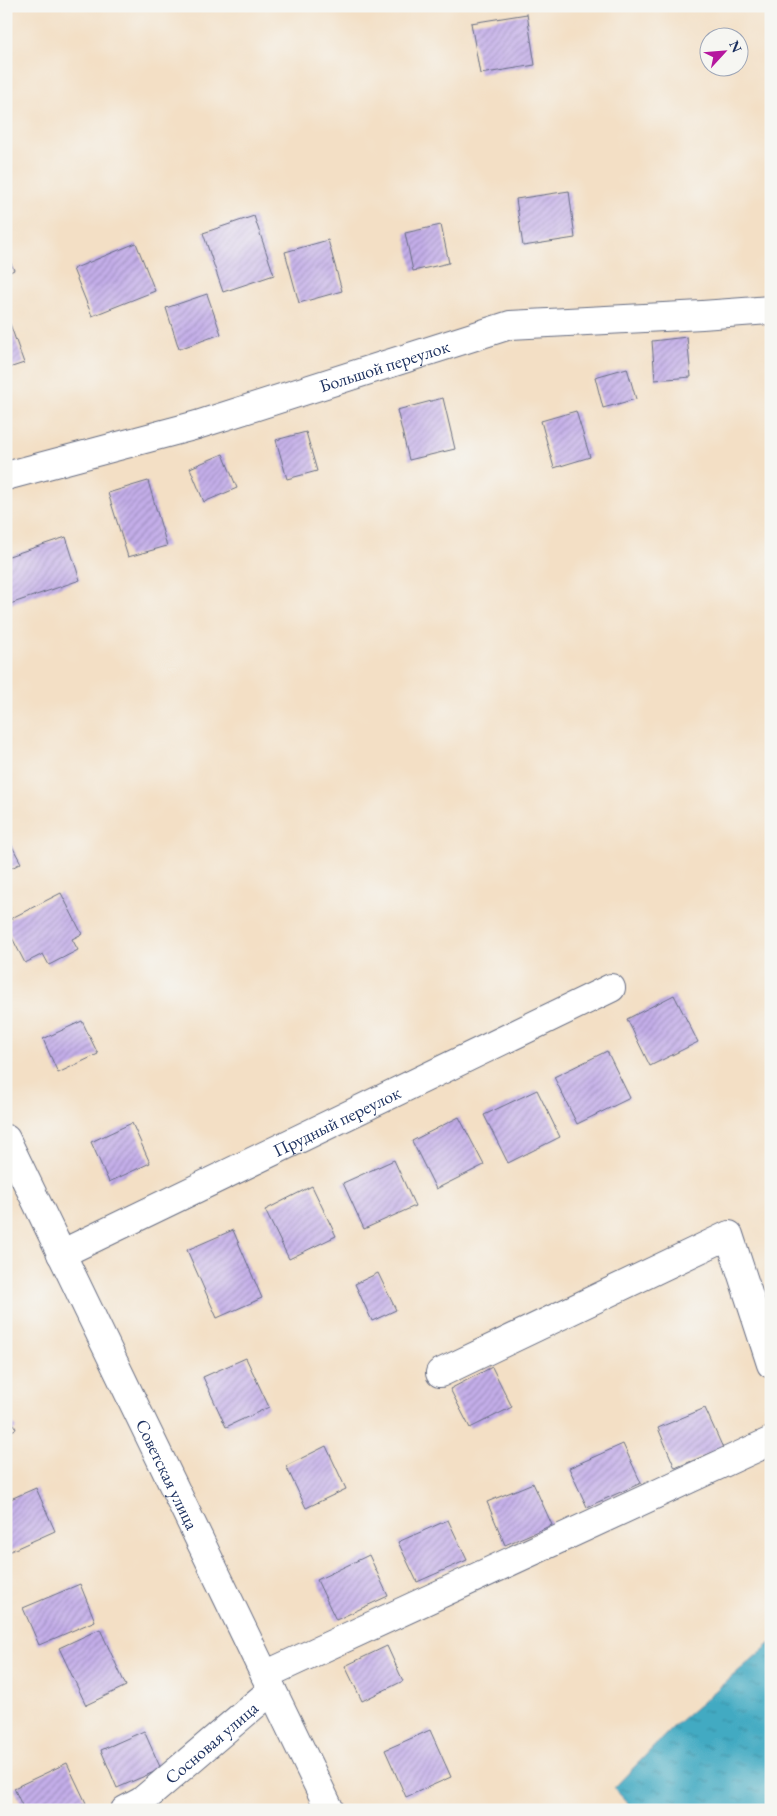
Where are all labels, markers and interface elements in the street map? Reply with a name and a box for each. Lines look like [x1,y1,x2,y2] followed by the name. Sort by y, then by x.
[700,28,750,78] north arrow
[725,37,747,56] text: N
[316,334,452,397] street label: Большой переулок
[269,1080,404,1161] street label: Прудный переулок
[131,1415,205,1534] street label: Советская улица
[160,1695,263,1788] street label: Сосновая улица

